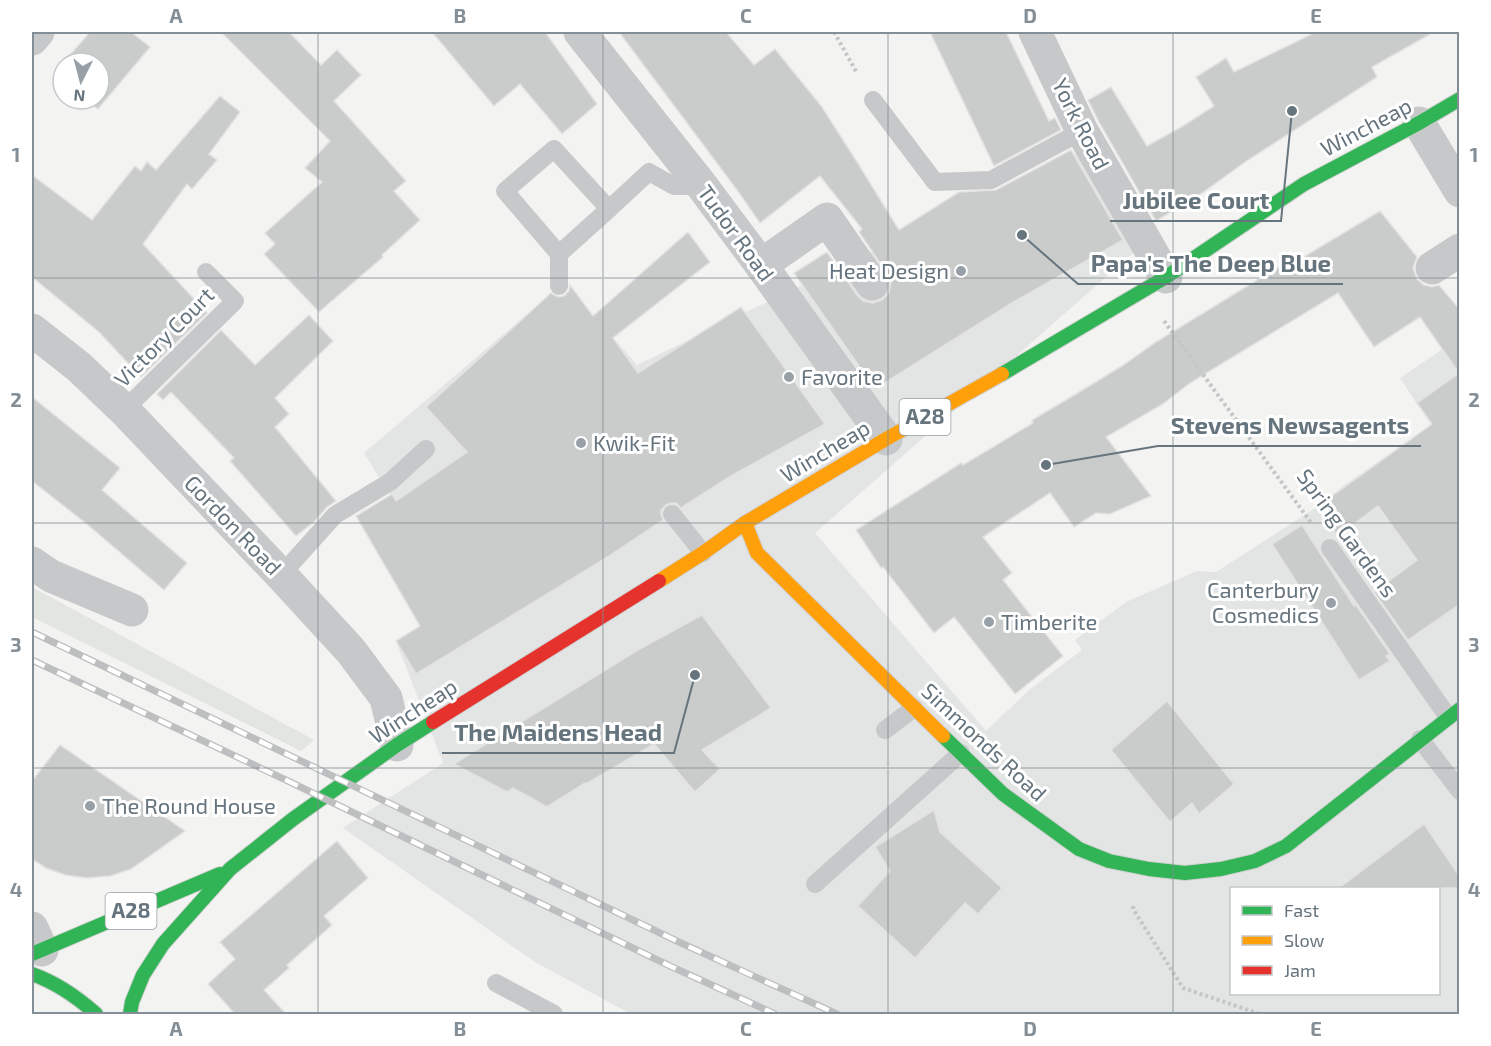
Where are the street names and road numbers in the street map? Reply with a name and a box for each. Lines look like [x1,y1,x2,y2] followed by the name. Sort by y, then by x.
[1048,74,1116,174] street label: York Road
[1316,91,1415,161] street label: Wincheap
[693,179,780,286] street label: Tudor Road
[108,281,219,392] street label: Victory Court
[900,399,950,435] road number: A28
[775,413,874,487] street label: Wincheap
[1293,463,1403,602] street label: Spring Gardens
[180,469,288,580] street label: Gordon Road
[364,672,461,748] street label: Wincheap
[917,677,1052,806] street label: Simmonds Road
[106,893,156,929] road number: A28

